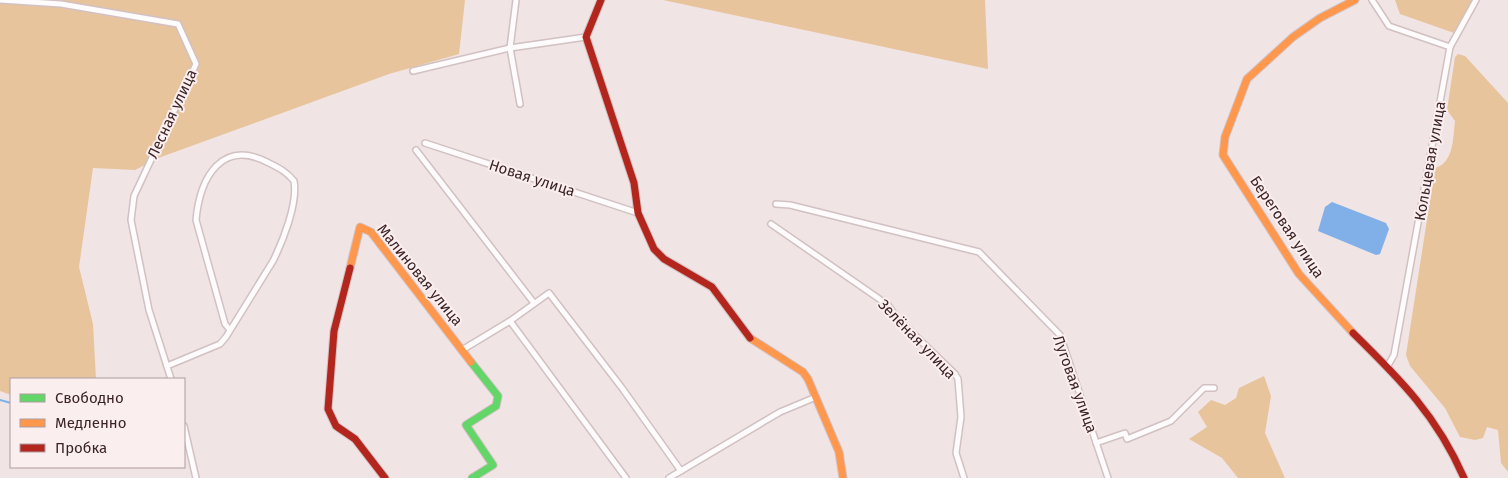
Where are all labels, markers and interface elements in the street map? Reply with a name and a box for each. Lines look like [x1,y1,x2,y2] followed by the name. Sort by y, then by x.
[143,67,201,161] street label: Лесная улица
[1411,100,1449,222] street label: Кольцевая улица
[487,156,577,200] street label: Новая улица
[1246,173,1328,281] street label: Береговая улица
[373,221,467,329] street label: Малиновая улица
[874,295,960,383] street label: Зелёная улица
[1049,333,1101,435] street label: Луговая улица
[10,378,185,468] legend
[55,389,124,407] text: Свободно
[55,414,127,432] text: Медленно
[55,439,107,457] text: Пробка

